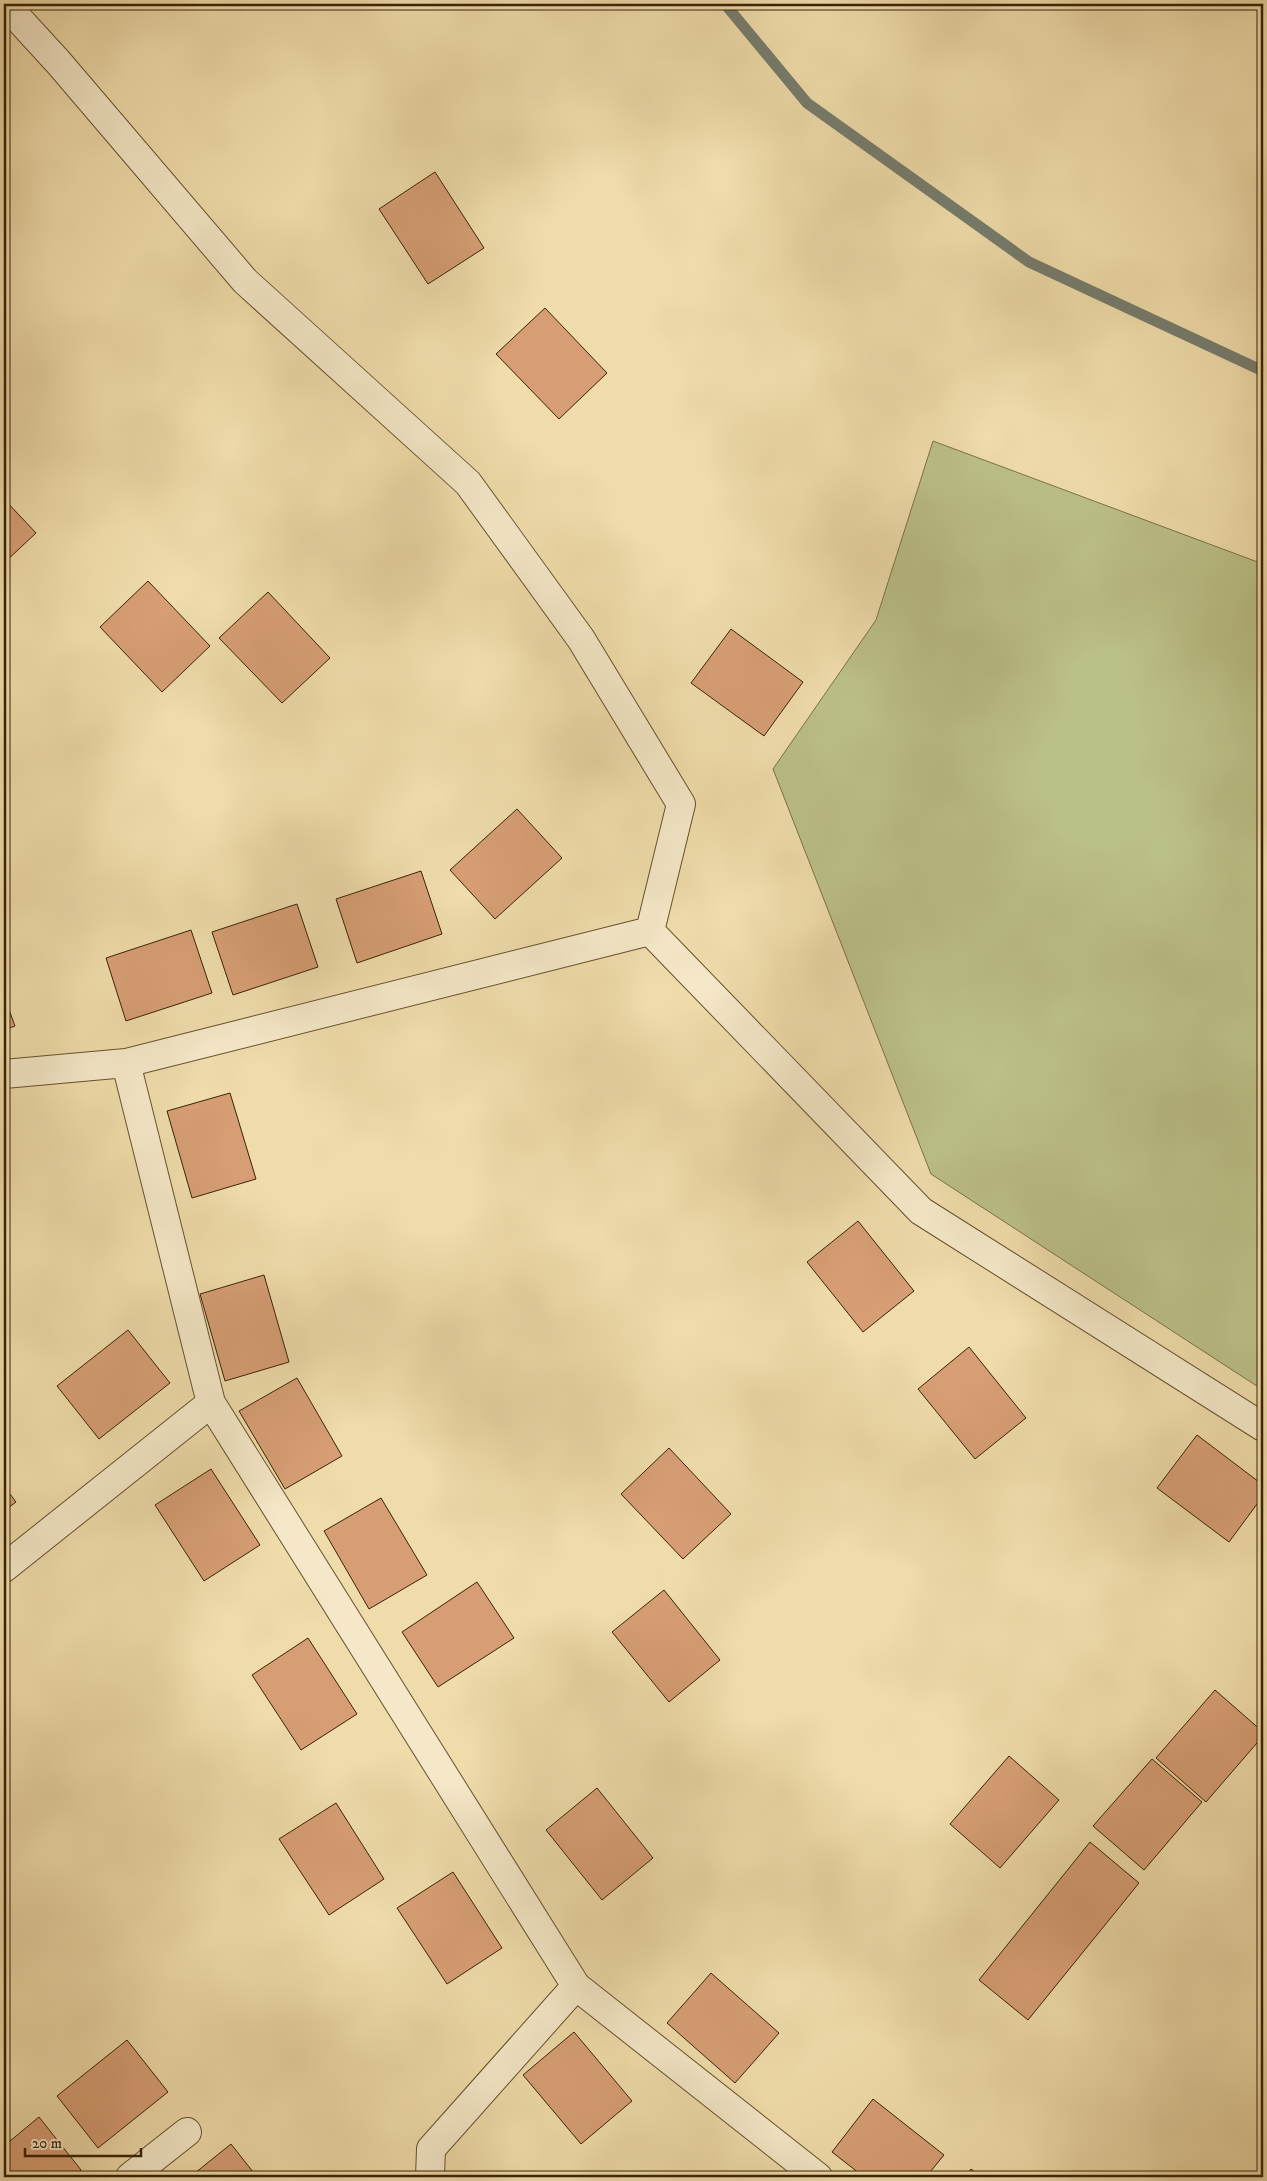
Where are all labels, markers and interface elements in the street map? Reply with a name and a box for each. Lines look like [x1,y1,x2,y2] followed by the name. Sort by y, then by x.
[25,2126,141,2158] scale bar
[32,2134,62,2153] text: 20 m

